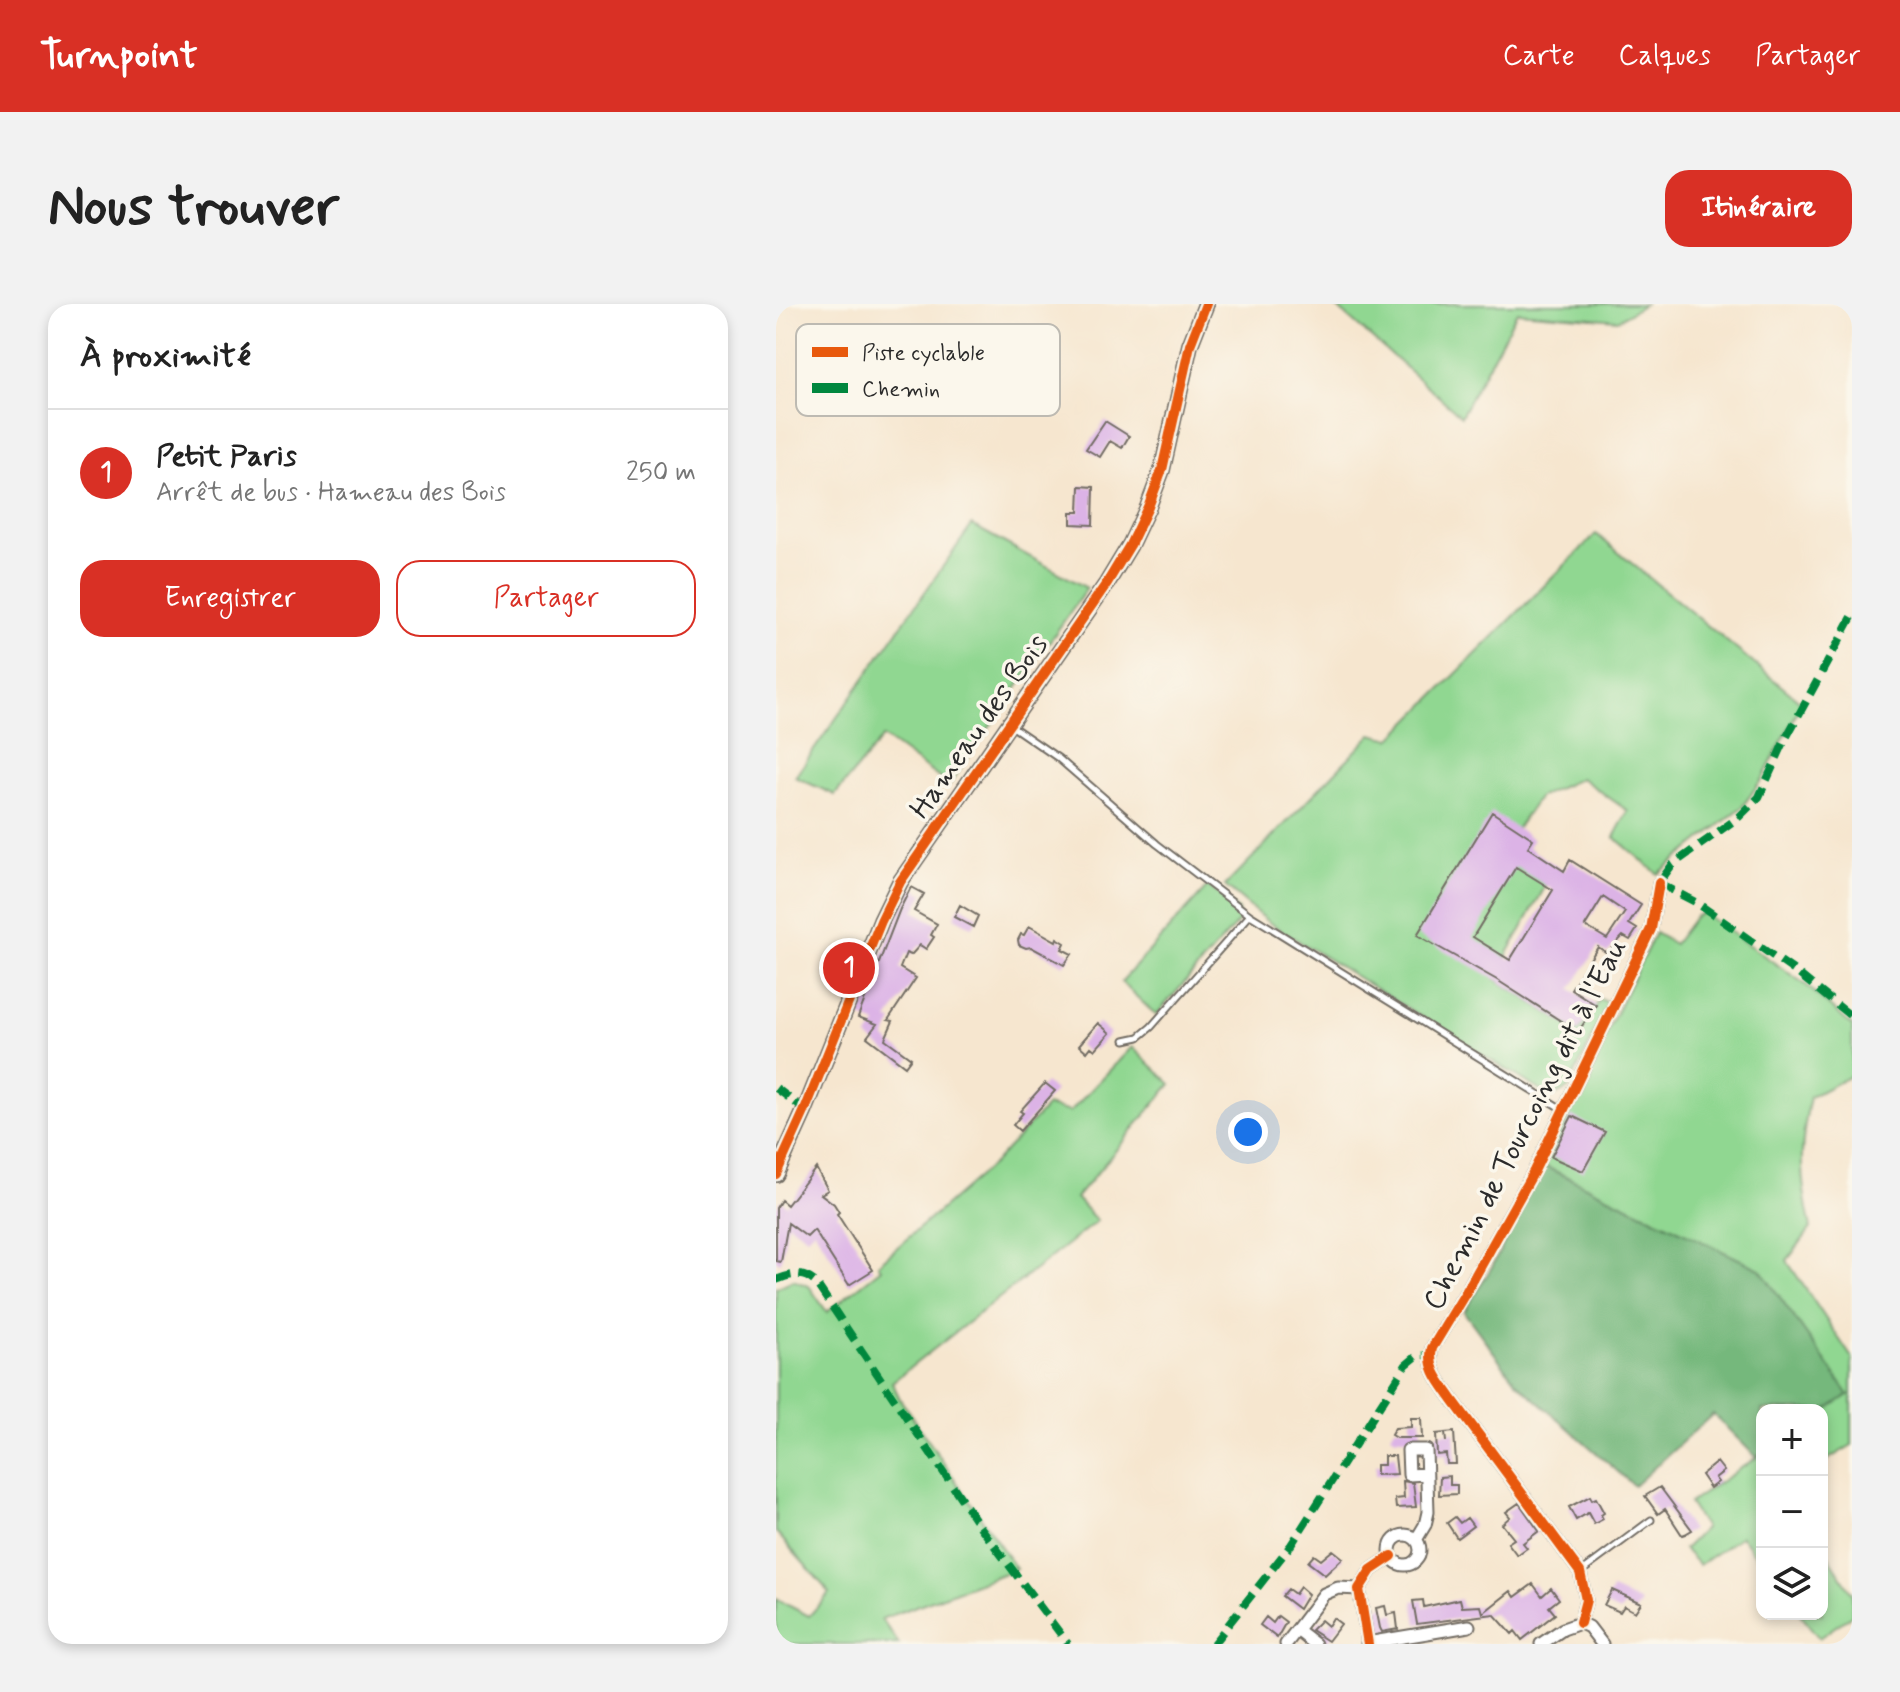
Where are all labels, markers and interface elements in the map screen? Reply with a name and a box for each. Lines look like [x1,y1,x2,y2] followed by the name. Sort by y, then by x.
[40,32,198,81] text: Turnpoint
[1503,38,1575,75] text: Carte
[1619,38,1711,75] text: Calques
[1755,38,1860,75] text: Partager
[1665,170,1852,247] button: Itinéraire
[48,172,339,245] text: Nous trouver
[796,324,1060,416] legend
[80,334,251,379] text: À proximité
[862,340,985,368] text: Piste cyclable
[862,376,940,404] text: Chemin
[156,437,297,476] text: Petit Paris
[100,456,112,490] text: 1
[626,456,696,490] text: 250 m
[156,476,506,510] text: Arrêt de bus · Hameau des Bois
[80,560,380,637] button: Enregistrer
[396,560,696,637] button: Partager
[901,627,1057,827] street label: Hameau des Bois
[1414,932,1636,1317] street label: Chemin de Tourcoing dit à l'Eau
[823,938,875,998] pin: 1
[1228,1112,1268,1152] your location
[1756,1404,1828,1620] map controls
[1756,1404,1828,1476] button: +
[1756,1476,1828,1548] button: −
[1756,1548,1828,1620] button: layers

